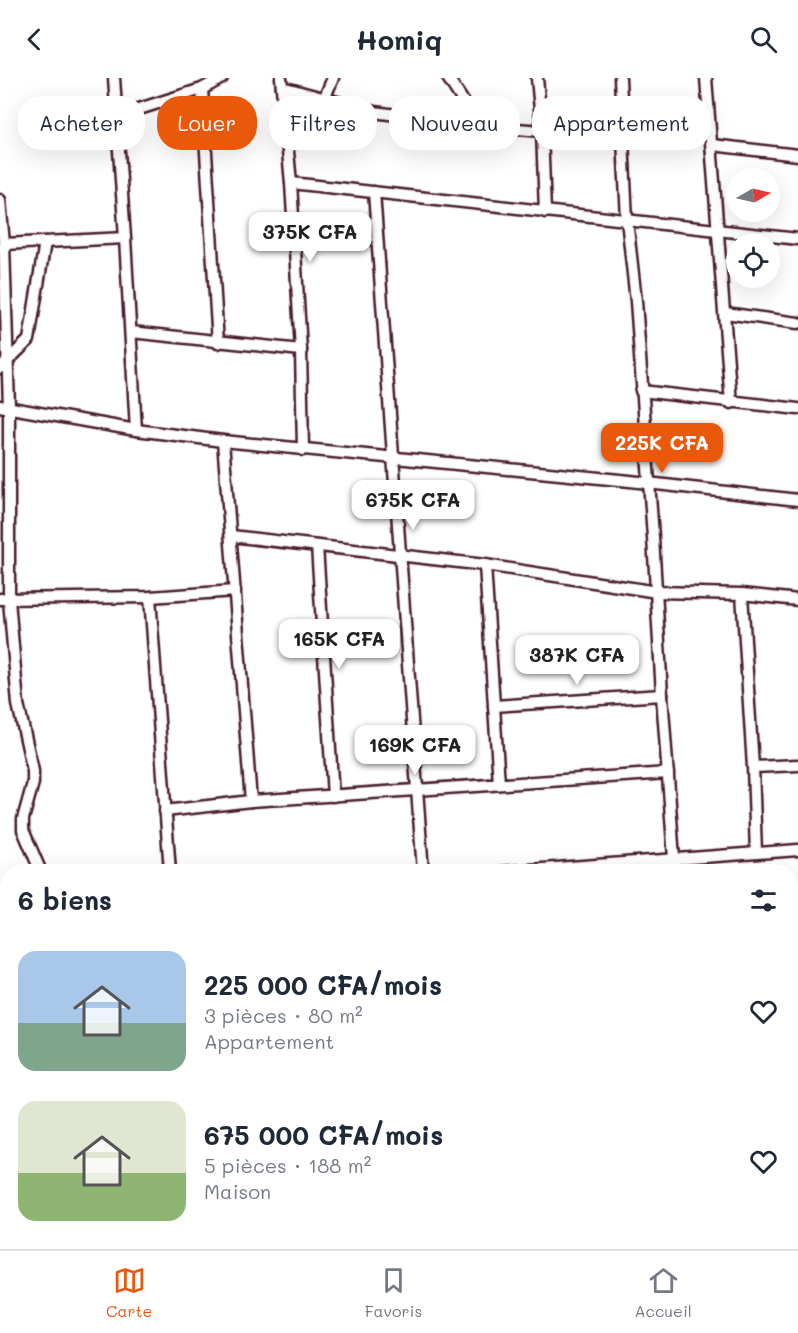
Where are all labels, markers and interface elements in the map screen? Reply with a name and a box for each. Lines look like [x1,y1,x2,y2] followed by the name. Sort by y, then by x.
[356,22,442,57] text: Homiq
[18,23,51,56] icon: back
[747,23,780,56] icon: search
[18,96,145,150] chip: Acheter
[157,96,257,150] chip: Louer
[269,96,377,150] chip: Filtres
[389,96,520,150] chip: Nouveau
[532,96,711,150] chip: Appartement
[726,168,780,222] north arrow
[726,168,780,288] map controls
[248,212,372,263] pin: 375K CFA
[263,218,357,244] text: 375K CFA
[726,234,780,288] button: locate
[600,423,724,474] pin: 225K CFA
[615,429,709,455] text: 225K CFA
[351,480,475,531] pin: 675K CFA
[366,486,460,512] text: 675K CFA
[277,619,401,670] pin: 165K CFA
[293,625,385,651] text: 165K CFA
[515,635,639,686] pin: 387K CFA
[529,641,625,667] text: 387K CFA
[353,725,477,776] pin: 169K CFA
[369,731,461,757] text: 169K CFA
[18,883,112,917] text: 6 biens
[747,884,780,917] icon: filters
[204,968,442,1002] text: 225 000 CFA/mois
[66,975,138,1047] icon: home
[747,995,780,1028] icon: heart
[204,1002,363,1028] text: 3 pièces · 80 m²
[204,1028,334,1054] text: Appartement
[204,1118,443,1152] text: 675 000 CFA/mois
[66,1125,138,1197] icon: home
[747,1145,780,1178] icon: heart
[204,1152,371,1178] text: 5 pièces · 188 m²
[204,1178,271,1204] text: Maison
[106,1264,152,1321] tab: Carte
[365,1264,422,1321] tab: Favoris
[634,1264,692,1321] tab: Accueil

